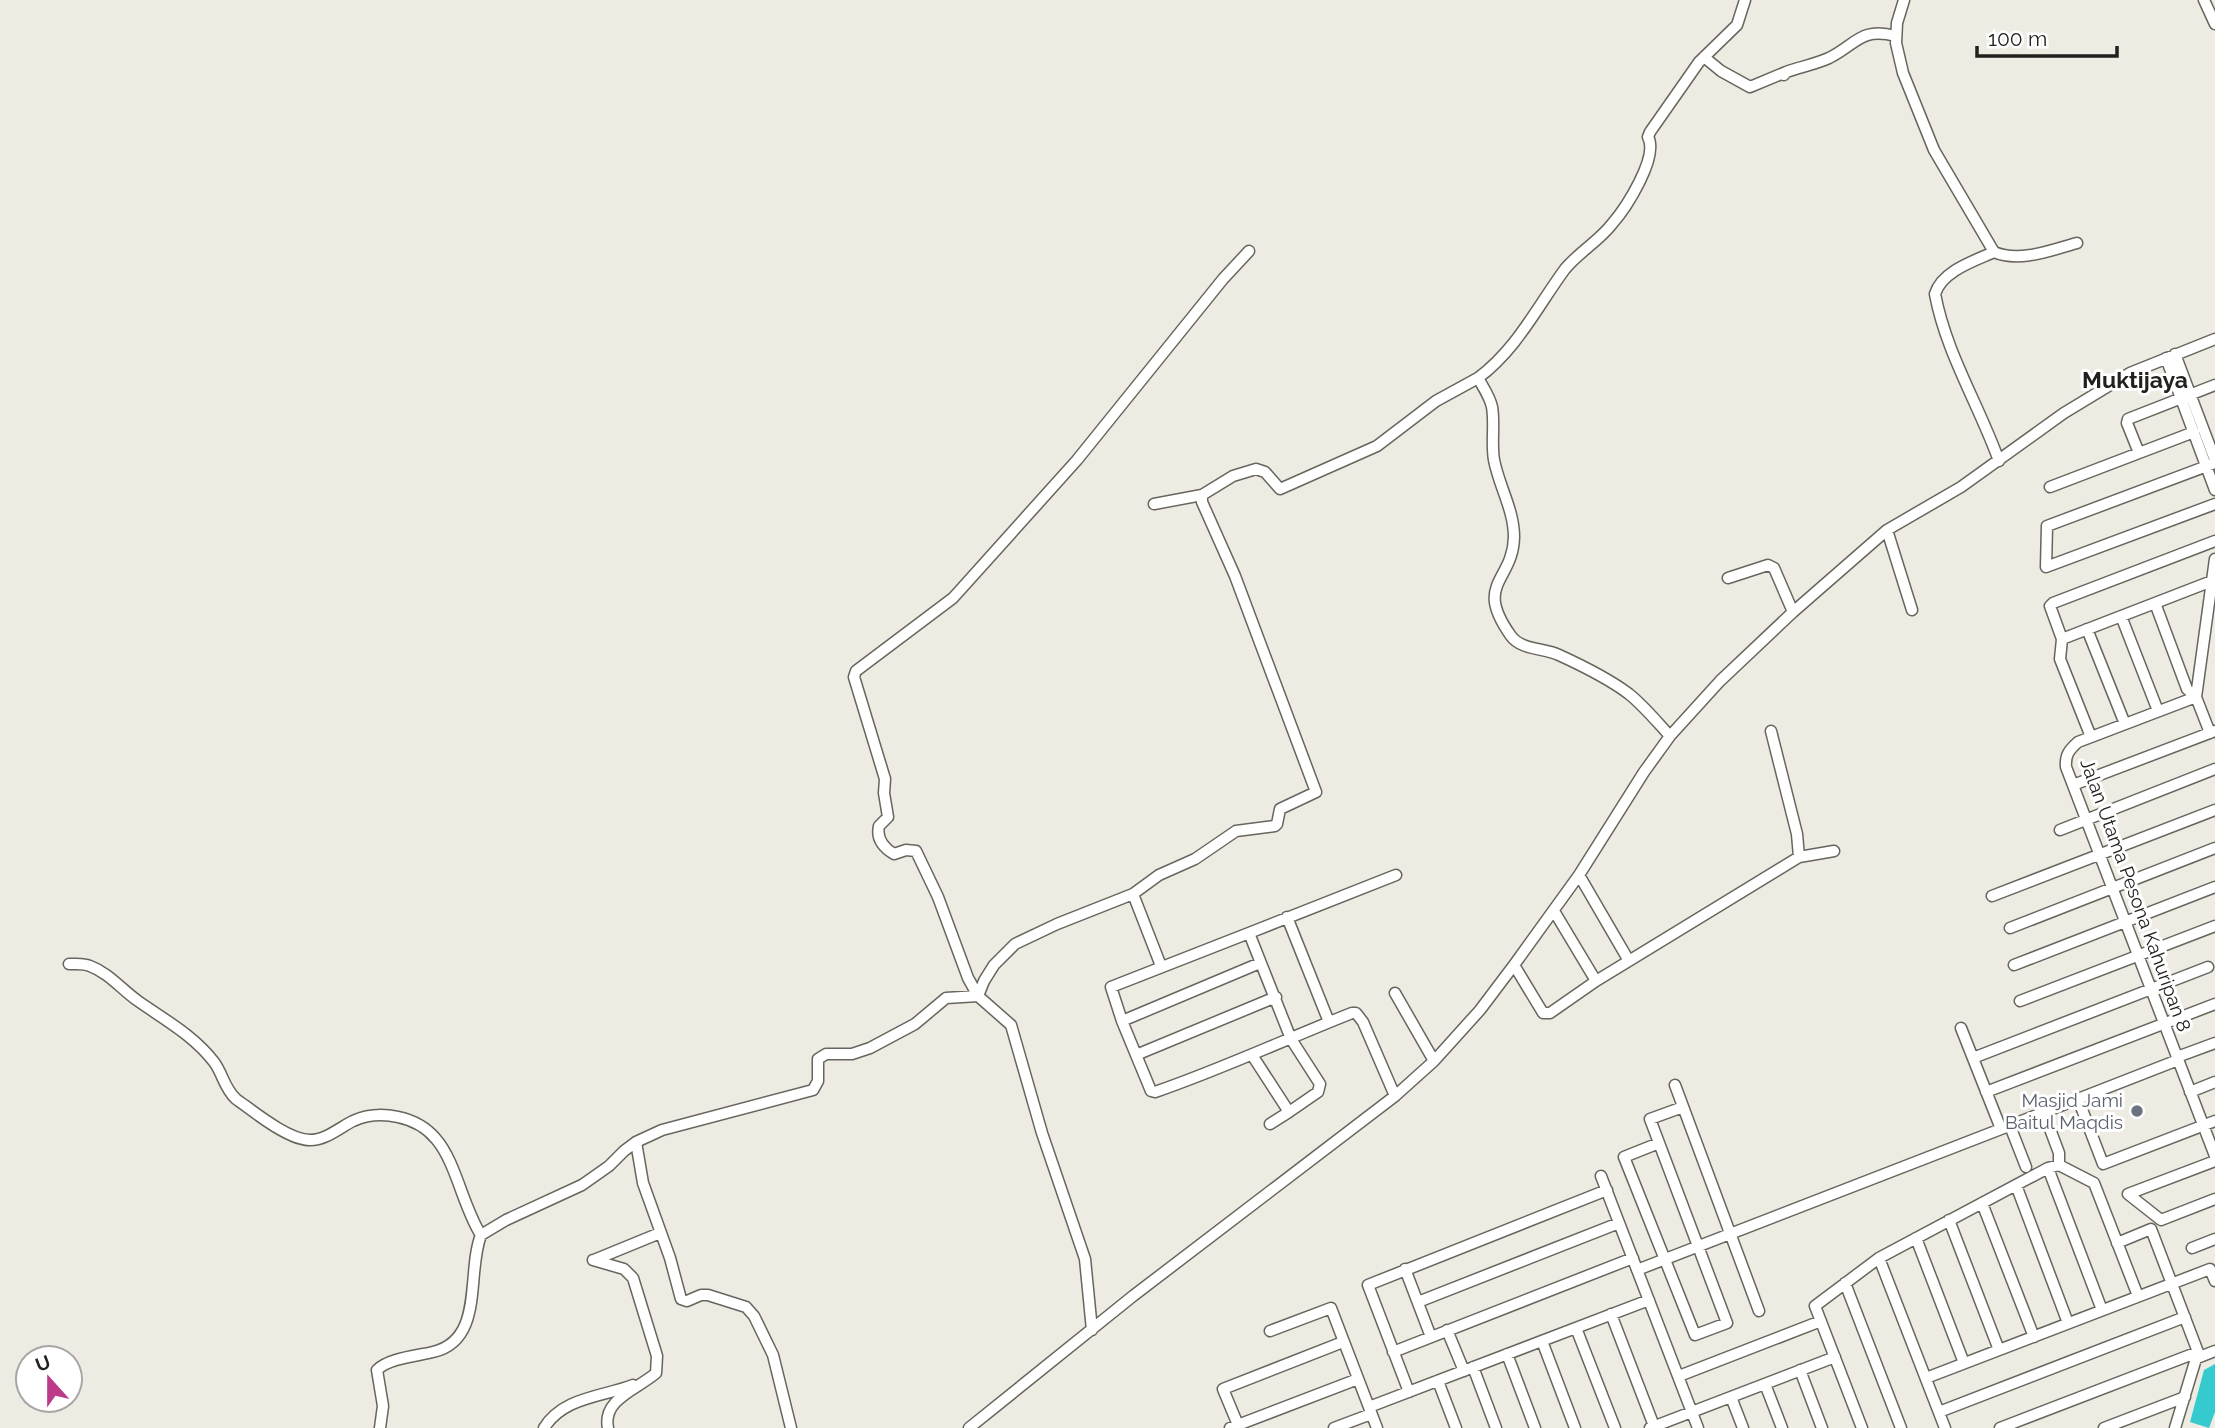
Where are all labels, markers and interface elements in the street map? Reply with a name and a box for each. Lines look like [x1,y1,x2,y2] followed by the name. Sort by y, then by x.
[1977,14,2117,58] scale bar
[1988,26,2047,51] text: 100 m
[2082,366,2188,393] district label: Muktijaya
[2076,755,2196,1035] street label: Jalan Utama Pesona Kahuripan 8
[2005,1089,2123,1133] place label: Masjid Jami Baitul Maqdis
[2129,1103,2145,1119] marker: Masjid Jami Baitul Maqdis
[14,1344,84,1414] north arrow
[32,1350,54,1376] text: U

